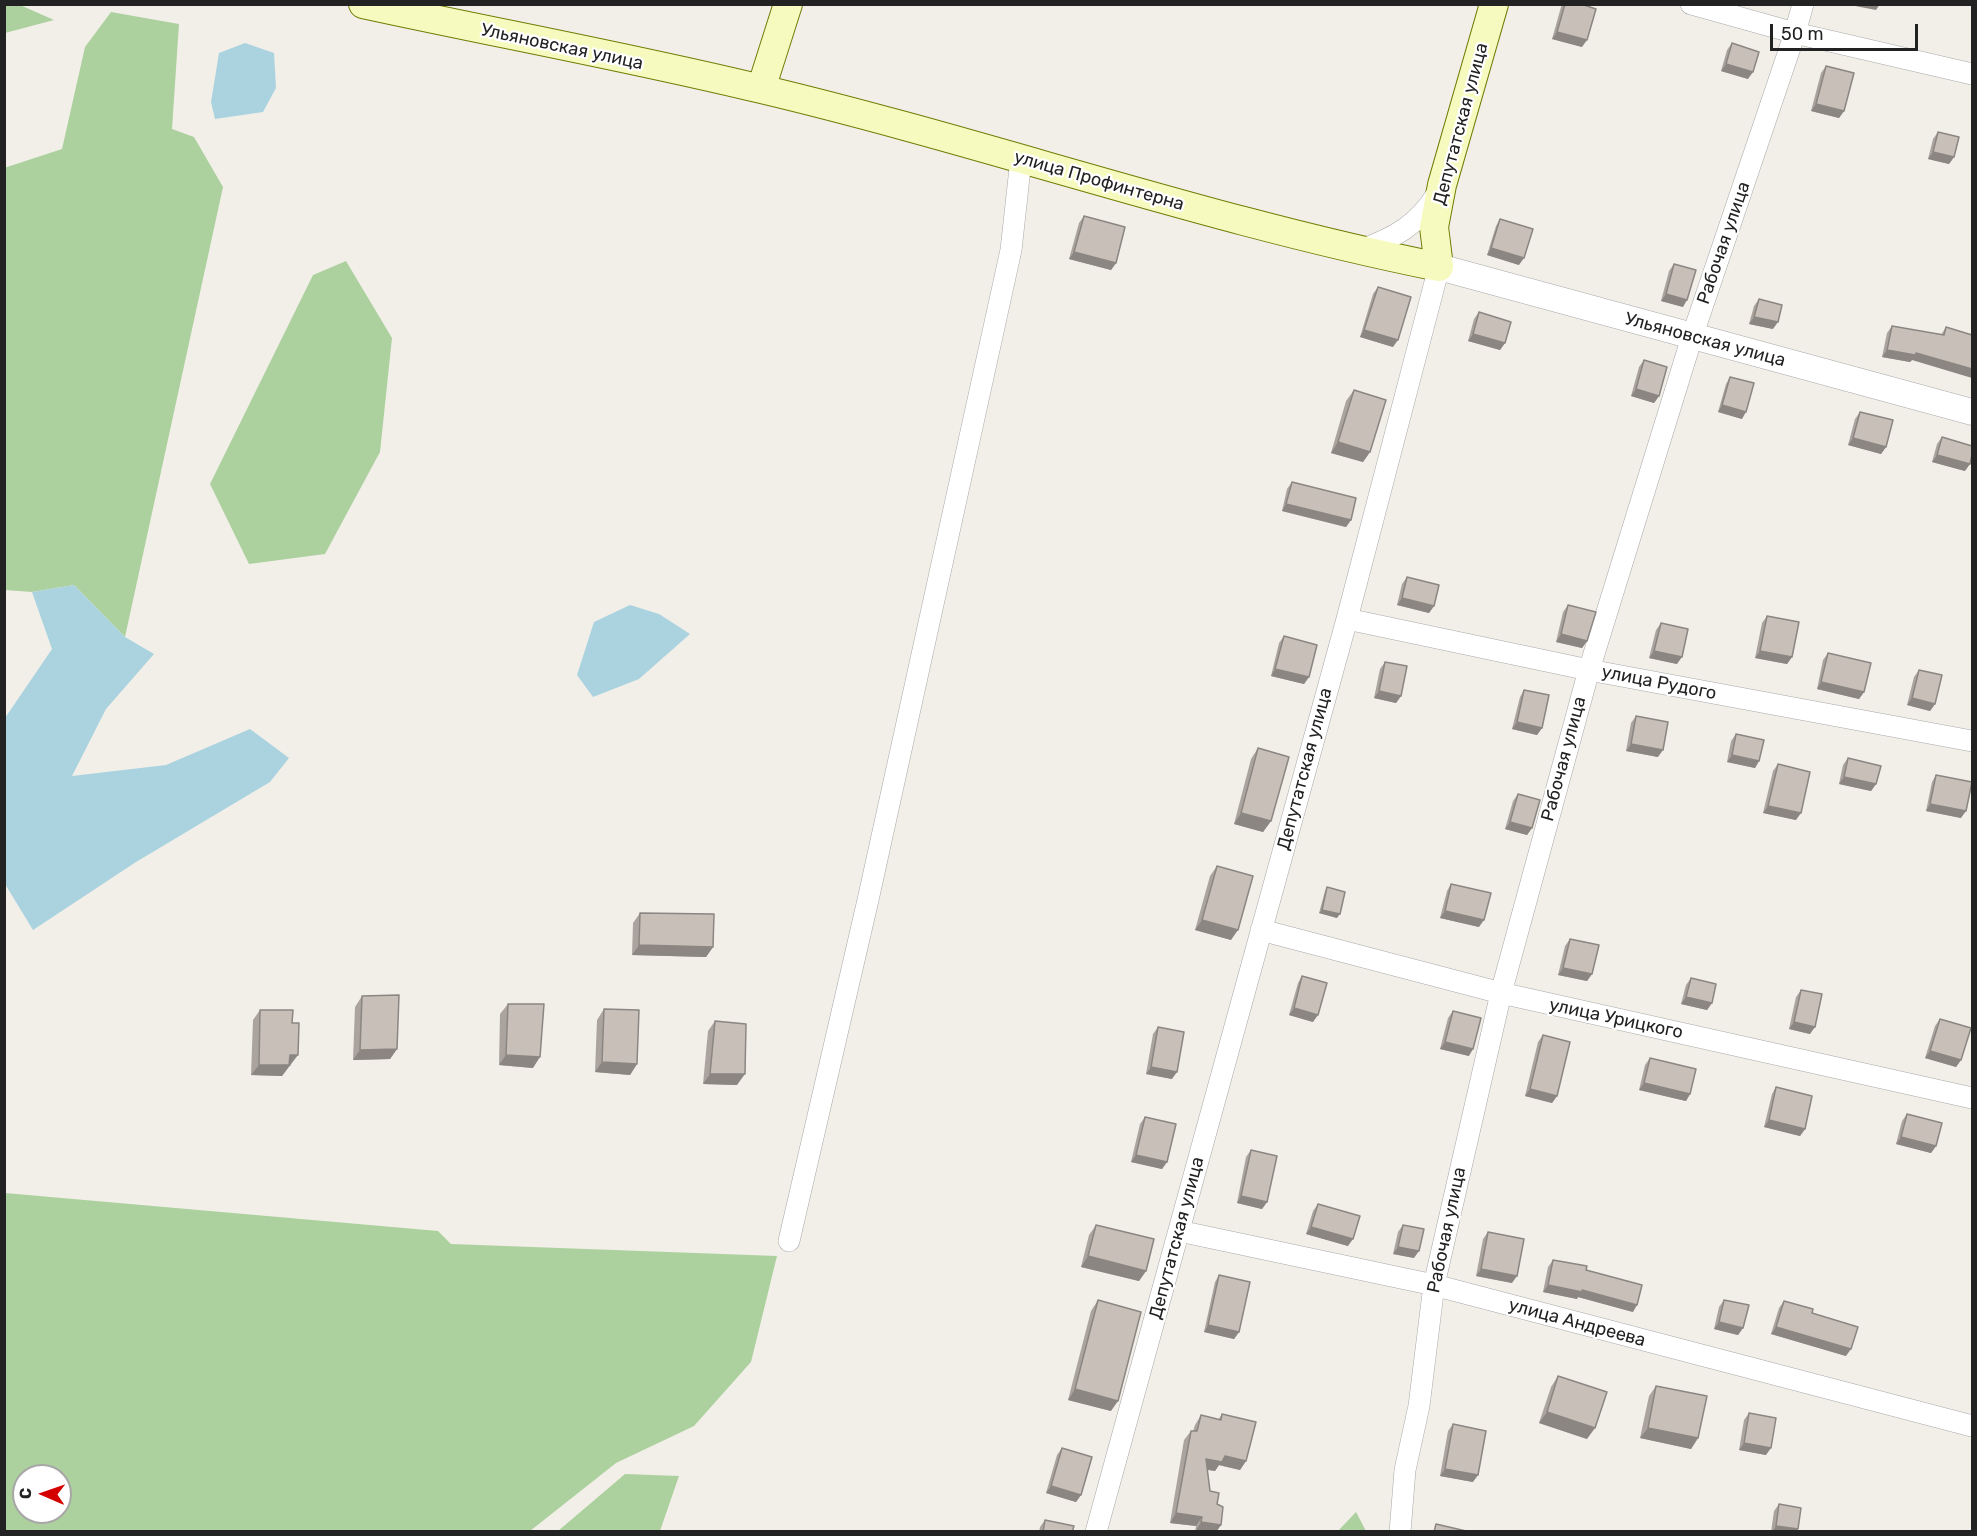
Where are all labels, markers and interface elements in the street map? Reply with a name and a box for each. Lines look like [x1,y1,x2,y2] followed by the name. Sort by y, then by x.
[1773,12,1922,50] scale bar
[479,19,645,75] street label: Ульяновская улица
[1781,23,1824,45] text: 50 m
[1429,40,1493,208] street label: Депутатская улица
[1012,146,1186,216] street label: улица Профинтерна
[1693,179,1755,307] street label: Рабочая улица
[1622,308,1788,372] street label: Ульяновская улица
[1600,661,1718,705] street label: улица Рудого
[1273,685,1337,853] street label: Депутатская улица
[1537,694,1591,824] street label: Рабочая улица
[1547,994,1685,1044] street label: улица Урицкого
[1145,1154,1209,1322] street label: Депутатская улица
[1423,1165,1471,1295] street label: Рабочая улица
[1506,1294,1648,1352] street label: улица Андреева
[12,1464,72,1524] north arrow
[16,1487,35,1499] text: С

